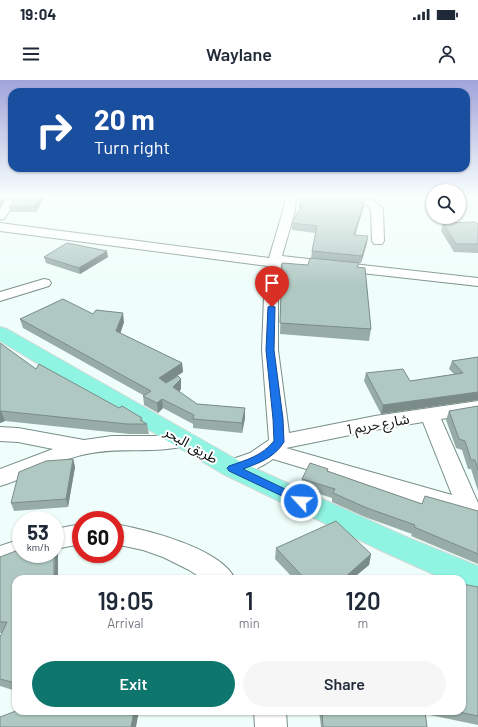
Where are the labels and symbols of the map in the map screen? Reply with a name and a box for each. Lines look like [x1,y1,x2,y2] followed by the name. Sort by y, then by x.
[255,266,289,307] pin
[345,410,411,440] street label: شارع حريم 1
[160,422,221,468] street label: طريق البحر
[280,480,322,522] position arrow
[72,511,124,563] speed limit sign: 60

